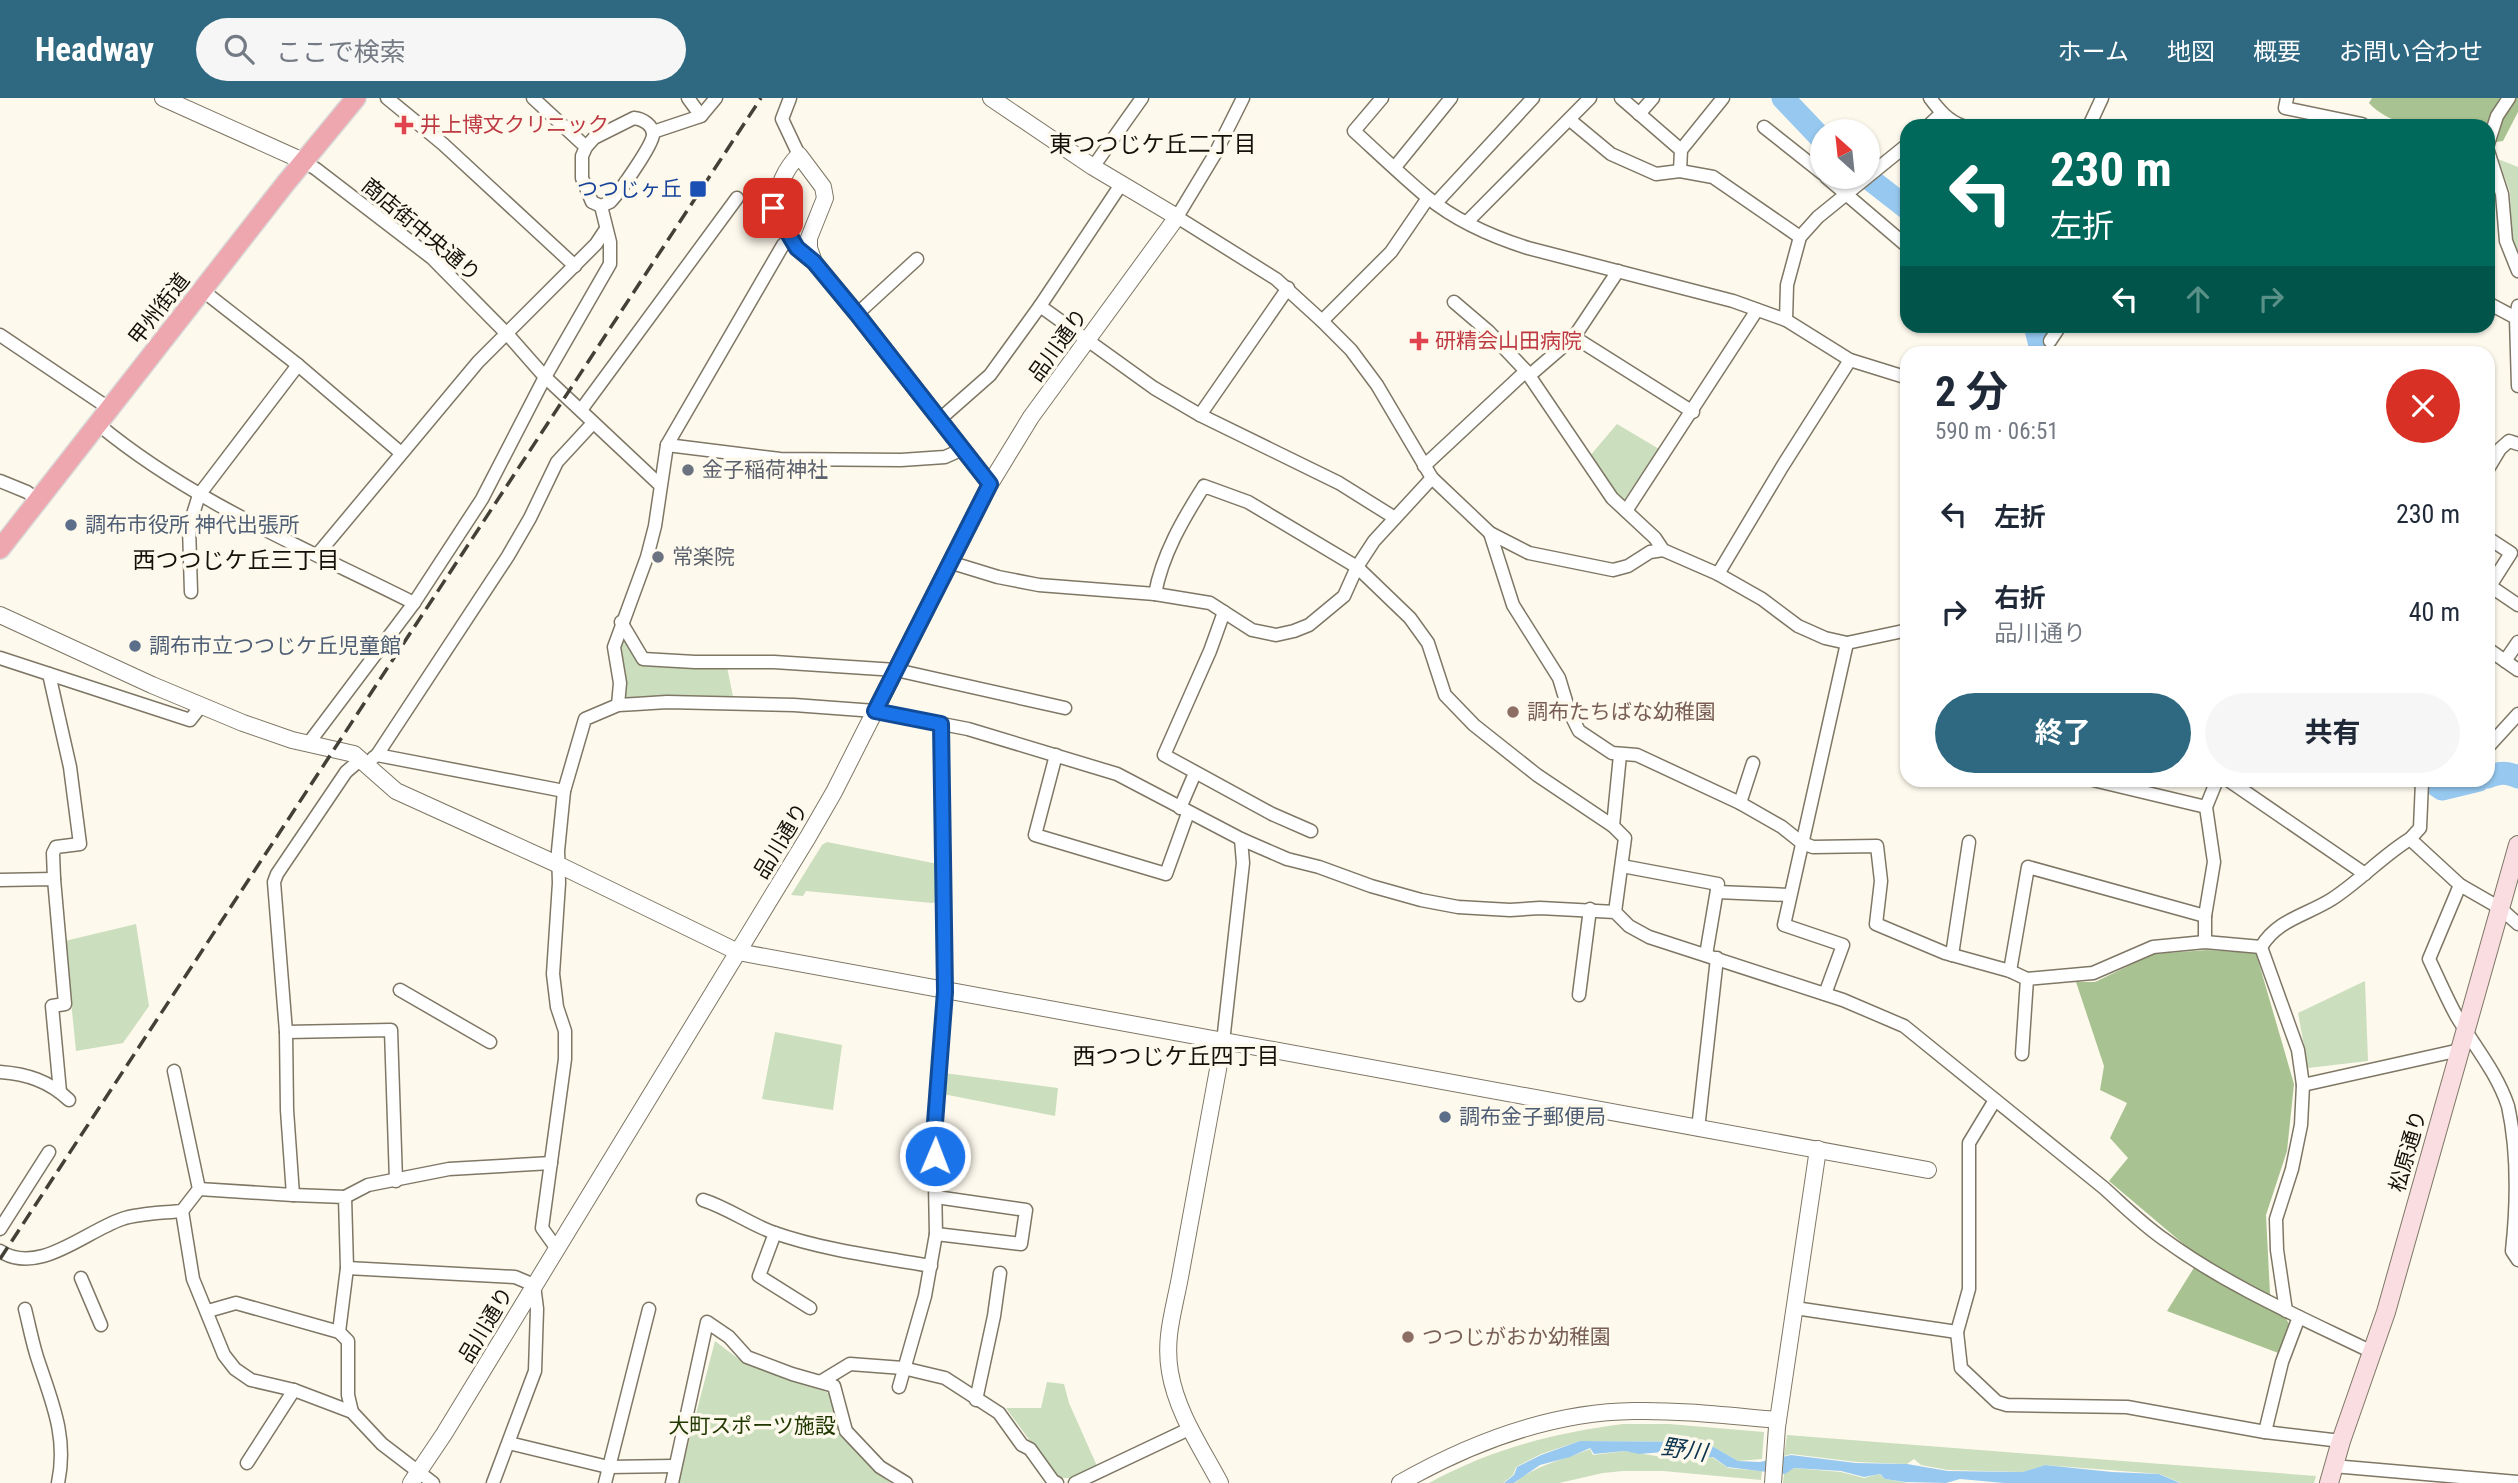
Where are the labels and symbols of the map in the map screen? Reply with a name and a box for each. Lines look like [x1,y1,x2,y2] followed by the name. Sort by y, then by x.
[420,113,609,137] place label: 井上博文クリニック
[394,115,414,135] marker: 井上博文クリニック
[1810,119,1880,189] north arrow
[1050,131,1257,158] district label: 東つつじケ丘二丁目
[357,174,485,286] street label: 商店街中央通り
[577,177,682,201] place label: つつじヶ丘
[743,178,803,238] pin
[688,179,708,199] marker: つつじヶ丘
[124,269,194,349] street label: 甲州街道
[1024,304,1092,386] street label: 品川通り
[1435,329,1582,353] place label: 研精会山田病院
[1409,331,1429,351] marker: 研精会山田病院
[702,458,828,482] place label: 金子稲荷神社
[680,462,696,478] marker: 金子稲荷神社
[85,513,300,537] place label: 調布市役所 神代出張所
[63,517,79,533] marker: 調布市役所 神代出張所
[672,545,735,569] place label: 常楽院
[133,547,340,574] district label: 西つつじケ丘三丁目
[650,549,666,565] marker: 常楽院
[149,634,401,658] place label: 調布市立つつじケ丘児童館
[127,638,143,654] marker: 調布市立つつじケ丘児童館
[1527,700,1716,724] place label: 調布たちばな幼稚園
[1505,704,1521,720] marker: 調布たちばな幼稚園
[749,799,813,883] street label: 品川通り
[1073,1043,1280,1070] district label: 西つつじケ丘四丁目
[1459,1105,1606,1129] place label: 調布金子郵便局
[2385,1107,2431,1195] street label: 松原通り
[1437,1109,1453,1125] marker: 調布金子郵便局
[898,1119,972,1193] position arrow
[454,1283,518,1367] street label: 品川通り
[1422,1325,1611,1349] place label: つつじがおか幼稚園
[1400,1329,1416,1345] marker: つつじがおか幼稚園
[668,1414,836,1438] park label: 大町スポーツ施設
[1659,1433,1712,1467] water label: 野川

